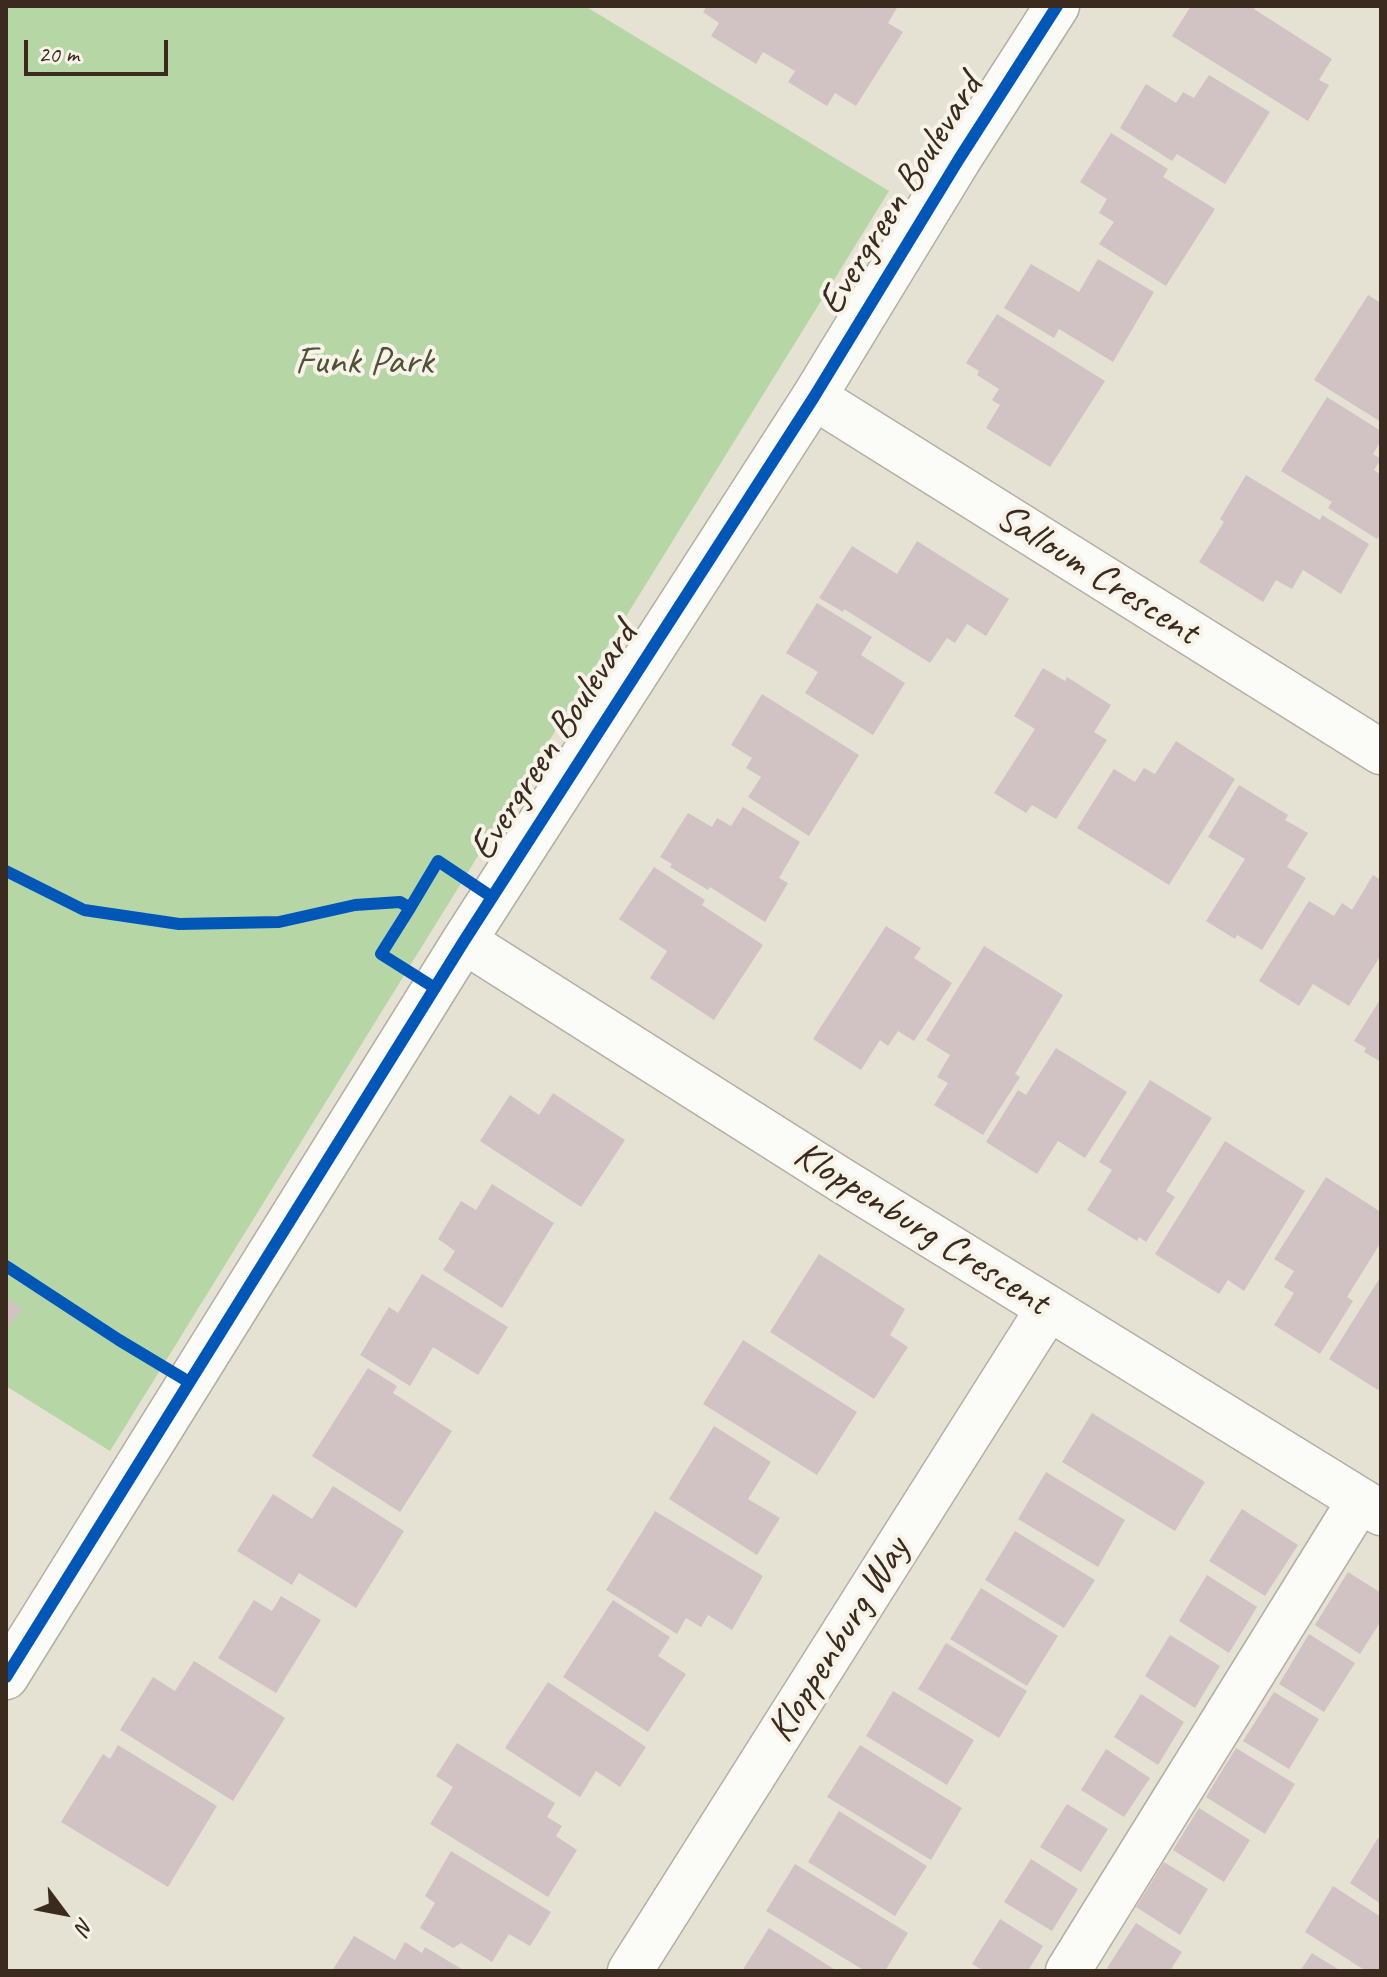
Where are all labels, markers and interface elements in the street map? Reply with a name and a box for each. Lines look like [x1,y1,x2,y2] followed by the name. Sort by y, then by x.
[28,24,172,74] scale bar
[38,39,79,69] text: 20 m
[808,66,994,324] street label: Evergreen Boulevard
[295,339,433,387] park label: Funk Park
[987,494,1207,656] street label: Salloum Crescent
[459,614,649,870] street label: Evergreen Boulevard
[784,1131,1058,1327] street label: Kloppenburg Crescent
[757,1529,921,1751] street label: Kloppenburg Way
[24,1873,104,1953] north arrow
[69,1913,100,1939] text: N

